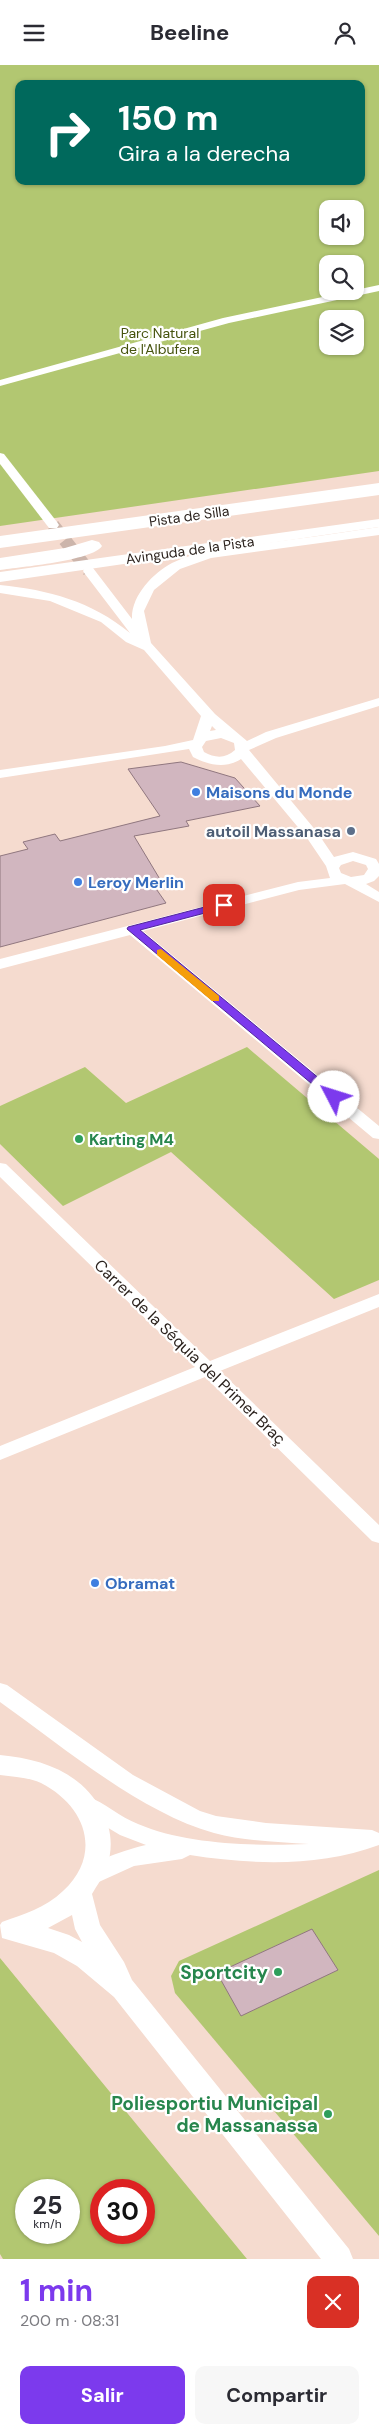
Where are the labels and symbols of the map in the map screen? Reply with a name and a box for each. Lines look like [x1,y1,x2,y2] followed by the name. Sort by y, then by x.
[120,324,200,358] park label: Parc Natural de l'Albufera
[148,501,230,531] street label: Pista de Silla
[125,532,255,568] street label: Avinguda de la Pista
[206,782,352,803] place label: Maisons du Monde
[190,786,202,798] marker: Maisons du Monde
[206,821,341,842] place label: autoil Massanasa
[345,825,357,837] marker: autoil Massanasa
[88,872,184,893] place label: Leroy Merlin
[72,876,84,888] marker: Leroy Merlin
[203,884,245,926] pin
[307,1070,359,1122] position arrow
[89,1129,174,1150] place label: Karting M4
[73,1133,85,1145] marker: Karting M4
[90,1255,290,1449] street label: Carrer de la Séquia del Primer Braç
[105,1573,175,1594] place label: Obramat
[89,1577,101,1589] marker: Obramat
[180,1960,269,1985] place label: Sportcity
[272,1966,284,1978] marker: Sportcity
[111,2091,318,2138] place label: Poliesportiu Municipal de Massanassa
[322,2108,334,2120] marker: Poliesportiu Municipal de Massanassa
[90,2179,155,2244] speed limit sign: 30

